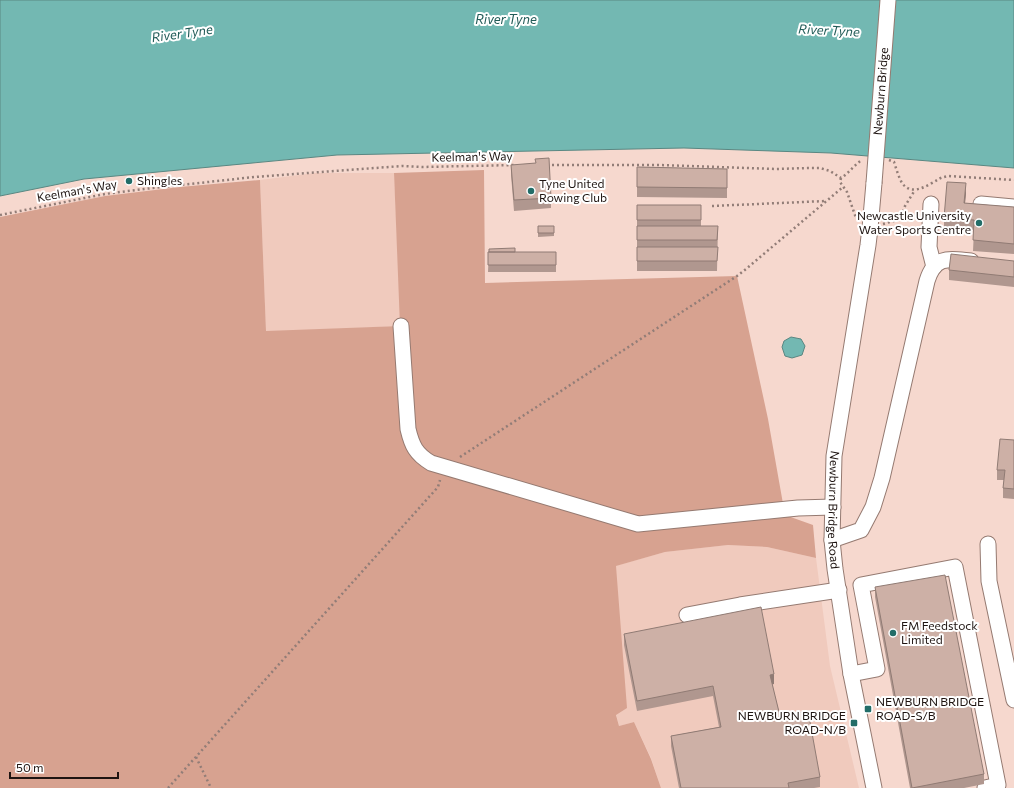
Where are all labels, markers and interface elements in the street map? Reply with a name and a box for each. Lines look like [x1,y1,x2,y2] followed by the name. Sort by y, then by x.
[475,11,537,27] water label: River Tyne
[798,20,860,40] water label: River Tyne
[150,21,214,45] water label: River Tyne
[870,47,890,136] street label: Newburn Bridge
[431,148,513,164] street label: Keelman's Way
[137,173,182,187] place label: Shingles
[36,176,118,204] street label: Keelman's Way
[124,176,134,186] marker: Shingles
[539,176,607,204] place label: Tyne United Rowing Club
[526,186,536,196] marker: Tyne United Rowing Club
[857,208,971,236] place label: Newcastle University Water Sports Centre
[974,218,984,228] marker: Newcastle University Water Sports Centre
[826,450,843,570] street label: Newburn Bridge Road
[901,618,978,646] place label: FM Feedstock Limited
[888,628,898,638] marker: FM Feedstock Limited
[876,694,984,722] place label: NEWBURN BRIDGE ROAD-S/B
[863,704,873,714] marker: NEWBURN BRIDGE ROAD-S/B
[738,708,846,736] place label: NEWBURN BRIDGE ROAD-N/B
[849,718,859,728] marker: NEWBURN BRIDGE ROAD-N/B
[10,754,118,780] scale bar
[16,760,44,774] text: 50 m

